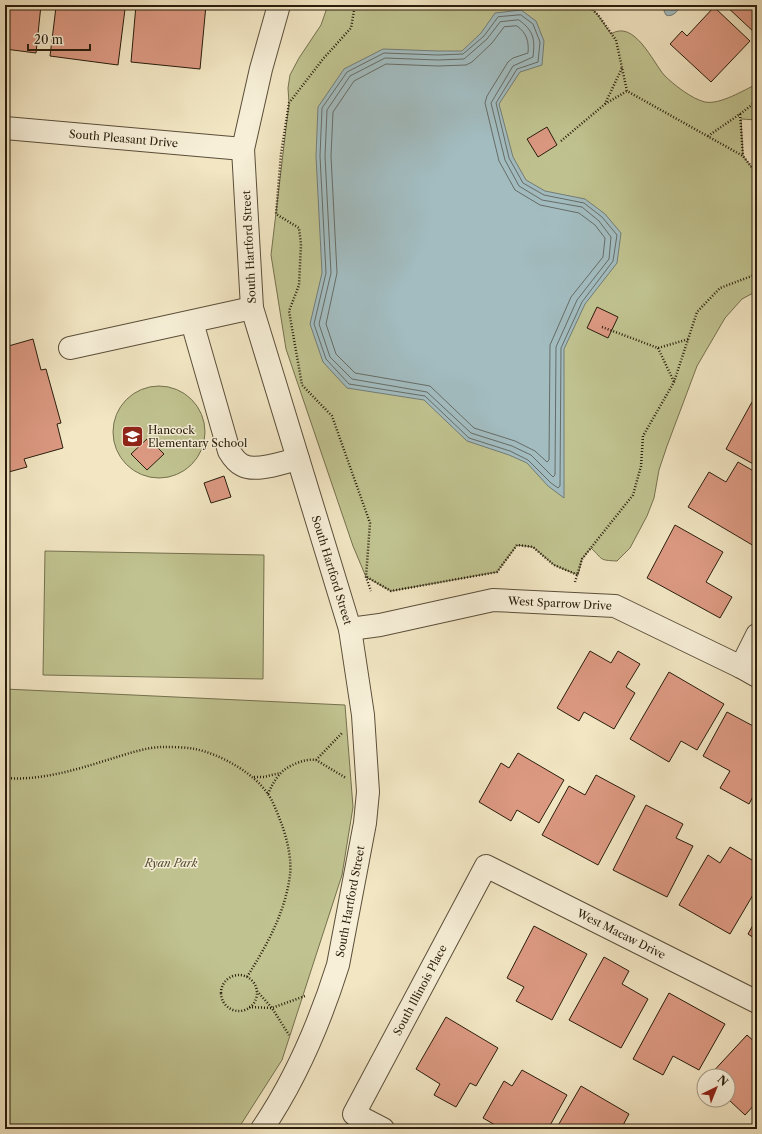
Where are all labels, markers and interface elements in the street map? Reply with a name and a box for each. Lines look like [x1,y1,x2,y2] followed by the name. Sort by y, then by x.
[28,26,90,52] scale bar
[34,32,63,47] text: 20 m
[68,127,179,150] street label: South Pleasant Drive
[239,190,259,304] street label: South Hartford Street
[119,423,145,449] school or university icon: Hancock Elementary School
[148,423,248,450] place label: Hancock Elementary School
[309,514,355,626] street label: South Hartford Street
[507,594,612,613] street label: West Sparrow Drive
[333,844,368,959] street label: South Hartford Street
[144,856,198,870] park label: Ryan Park
[574,905,668,962] street label: West Macaw Drive
[390,942,450,1038] street label: South Illinois Place
[696,1068,736,1108] north arrow
[715,1072,731,1089] text: N

